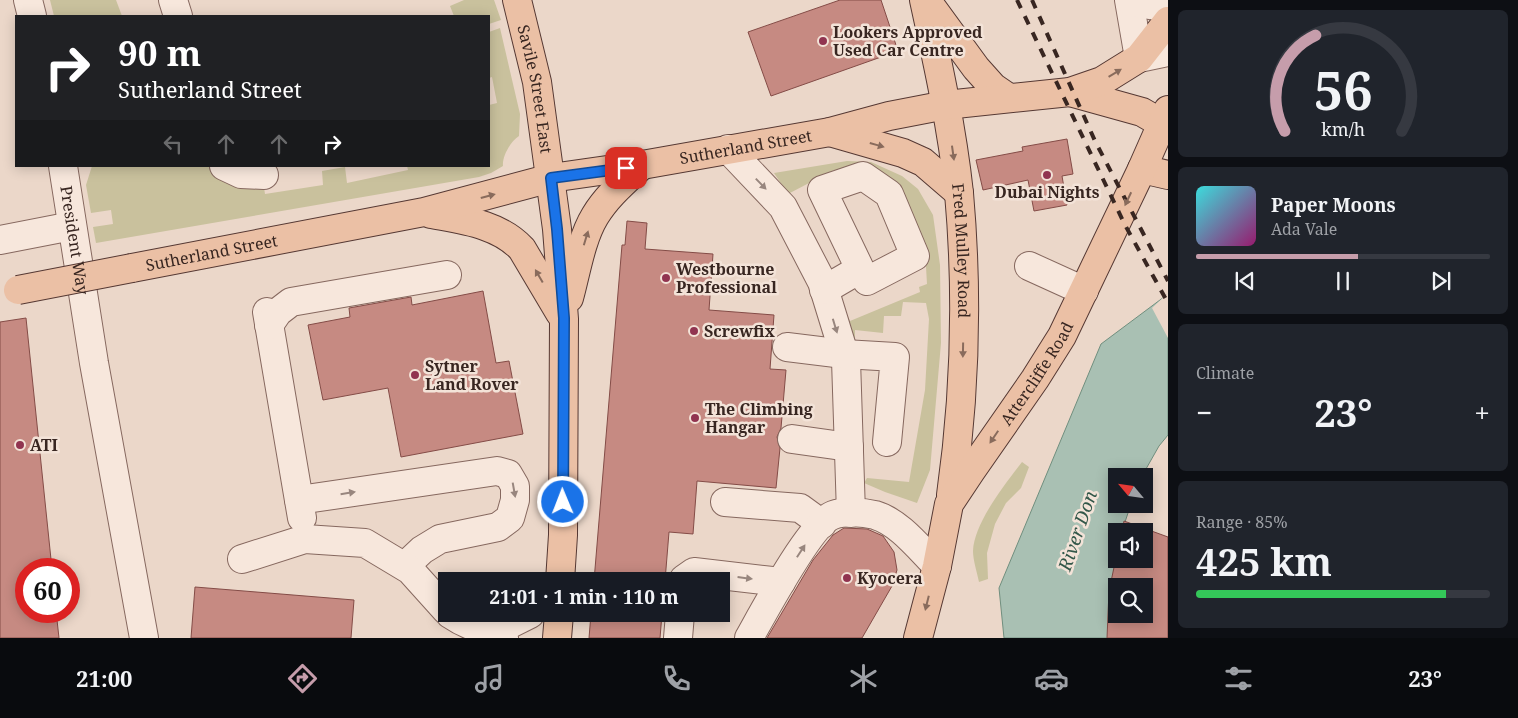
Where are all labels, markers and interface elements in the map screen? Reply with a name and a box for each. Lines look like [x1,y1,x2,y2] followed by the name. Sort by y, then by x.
[833,21,983,61] place label: Lookers Approved Used Car Centre
[512,22,558,155] street label: Savile Street East
[118,29,201,76] text: 90 m
[35,35,100,100] icon: right
[817,35,829,47] marker: Lookers Approved Used Car Centre
[1314,54,1372,125] text: 56
[1108,69,1121,78] one-way arrow
[118,74,302,104] text: Sutherland Street
[1321,117,1365,141] text: km/h
[678,124,814,169] street label: Sutherland Street
[159,130,187,158] icon: left
[212,130,240,158] icon: ahead
[265,130,293,158] icon: ahead
[318,130,346,158] icon: right
[869,141,885,149] one-way arrow
[949,145,957,161] one-way arrow
[605,147,647,189] pin
[612,154,640,182] icon: arrive
[1041,169,1053,181] marker: Dubai Nights
[755,178,767,190] one-way arrow
[995,181,1100,203] place label: Dubai Nights
[947,182,975,318] street label: Fred Mulley Road
[55,184,94,297] street label: President Way
[481,191,496,199] one-way arrow
[1124,192,1132,207] one-way arrow
[1271,192,1396,218] text: Paper Moons
[1271,218,1337,240] text: Ada Vale
[144,229,280,276] street label: Sutherland Street
[582,230,590,245] one-way arrow
[676,258,777,298] place label: Westbourne Professional
[1231,267,1259,295] icon: previous
[1329,267,1357,295] icon: pause
[1427,267,1455,295] icon: next
[534,270,543,283] one-way arrow
[660,272,672,284] marker: Westbourne Professional
[995,318,1078,430] street label: Attercliffe Road
[832,319,840,334] one-way arrow
[704,320,775,342] place label: Screwfix
[688,325,700,337] marker: Screwfix
[959,342,967,358] one-way arrow
[425,355,519,395] place label: Sytner Land Rover
[1196,362,1254,384] text: Climate
[409,369,421,381] marker: Sytner Land Rover
[1314,386,1372,438] text: 23°
[1196,393,1212,431] text: −
[1474,393,1490,431] text: +
[705,398,813,438] place label: The Climbing Hangar
[689,412,701,424] marker: The Climbing Hangar
[989,430,999,443] one-way arrow
[30,434,58,456] place label: ATI
[14,439,26,451] marker: ATI
[1108,468,1152,512] north arrow
[1108,468,1153,623] map controls
[536,475,588,527] position arrow
[510,482,518,498] one-way arrow
[1052,487,1102,575] water label: River Don
[340,489,356,497] one-way arrow
[1196,511,1288,533] text: Range · 85%
[1108,523,1153,568] button: sound
[1196,535,1332,587] text: 425 km
[796,544,806,558] one-way arrow
[15,558,80,623] speed limit sign: 60
[857,567,923,589] place label: Kyocera
[841,572,853,584] marker: Kyocera
[738,574,754,582] one-way arrow
[1108,578,1153,623] button: search
[489,584,679,610] text: 21:01 · 1 min · 110 m
[923,595,931,610] one-way arrow
[285,661,320,696] icon: directions
[472,661,507,696] icon: music
[659,661,694,696] icon: phone
[846,661,881,696] icon: climate
[1034,661,1069,696] icon: car
[1221,661,1256,696] icon: filters
[76,663,133,693] text: 21:00
[1408,663,1442,693] text: 23°

